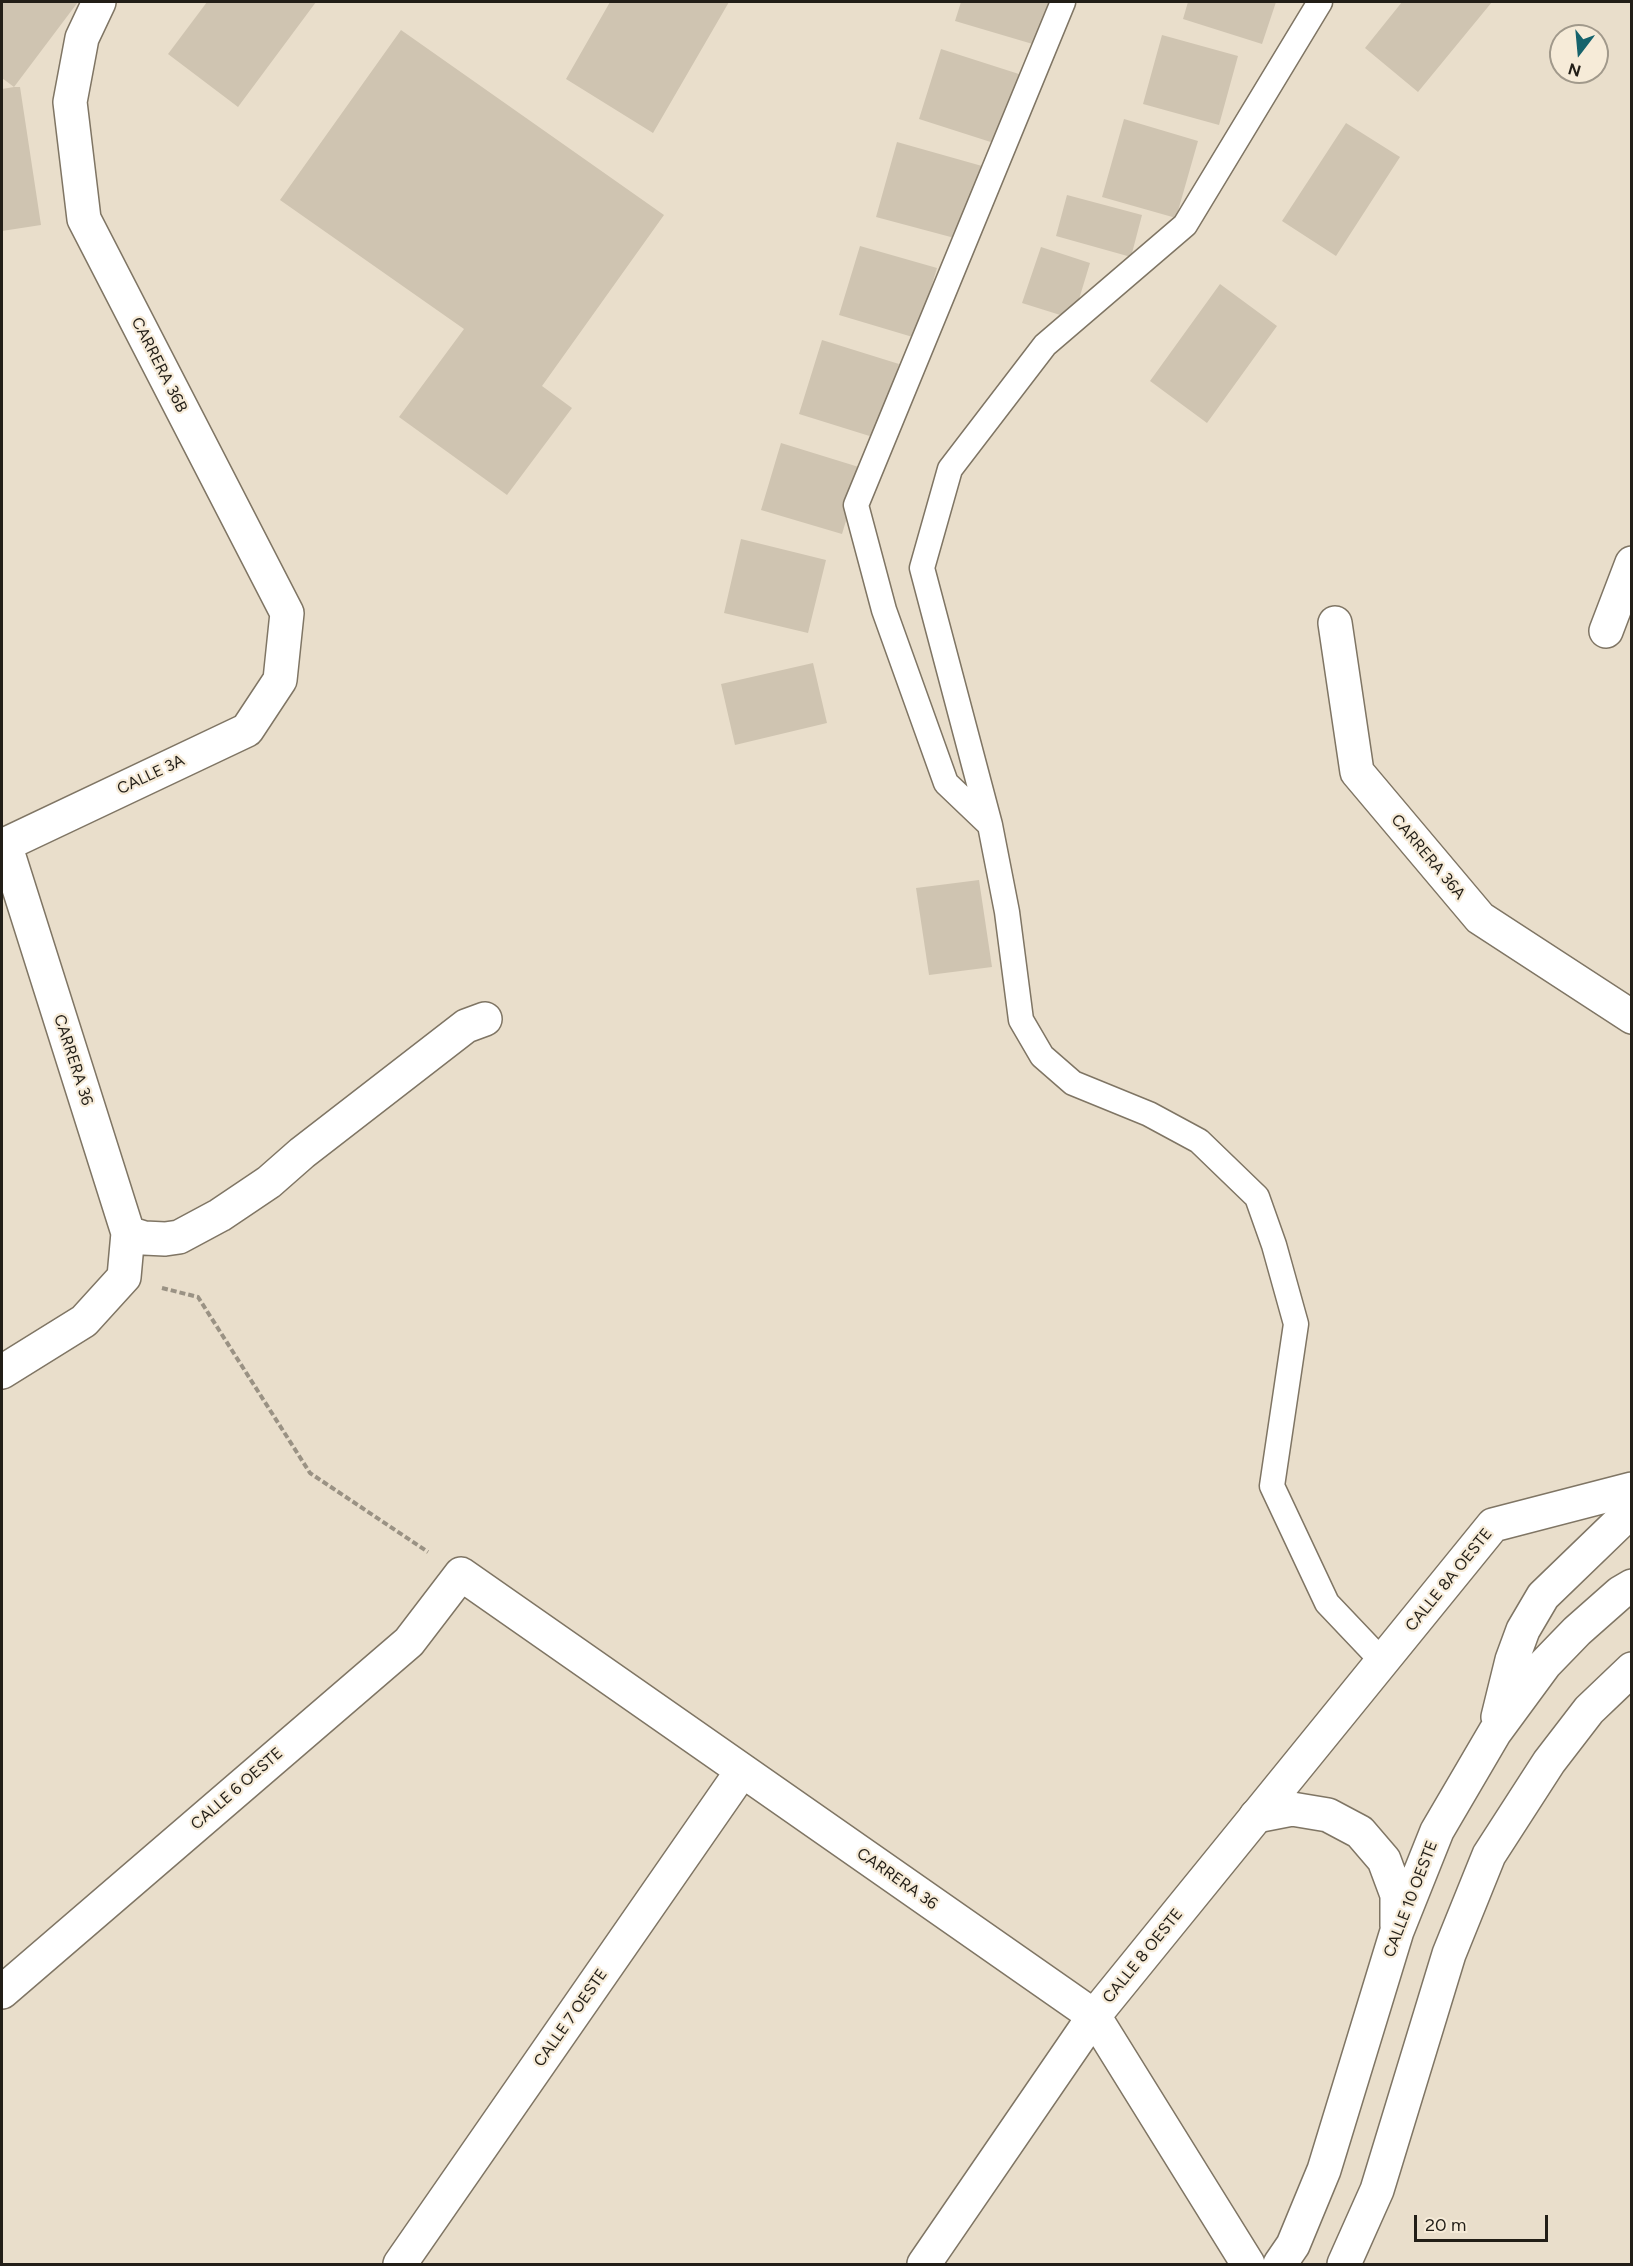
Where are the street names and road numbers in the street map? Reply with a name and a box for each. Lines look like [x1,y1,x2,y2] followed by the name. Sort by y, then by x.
[127,314,191,416] street label: CARRERA 36B
[114,751,188,799] street label: CALLE 3A
[1387,811,1469,903] street label: CARRERA 36A
[49,1012,97,1108] street label: CARRERA 36
[1402,1525,1496,1635] street label: CALLE 8A OESTE
[187,1744,287,1834] street label: CALLE 6 OESTE
[1380,1838,1442,1960] street label: CALLE 10 OESTE
[853,1844,941,1914] street label: CARRERA 36
[1099,1905,1187,2007] street label: CALLE 8 OESTE
[530,1965,612,2071] street label: CALLE 7 OESTE

